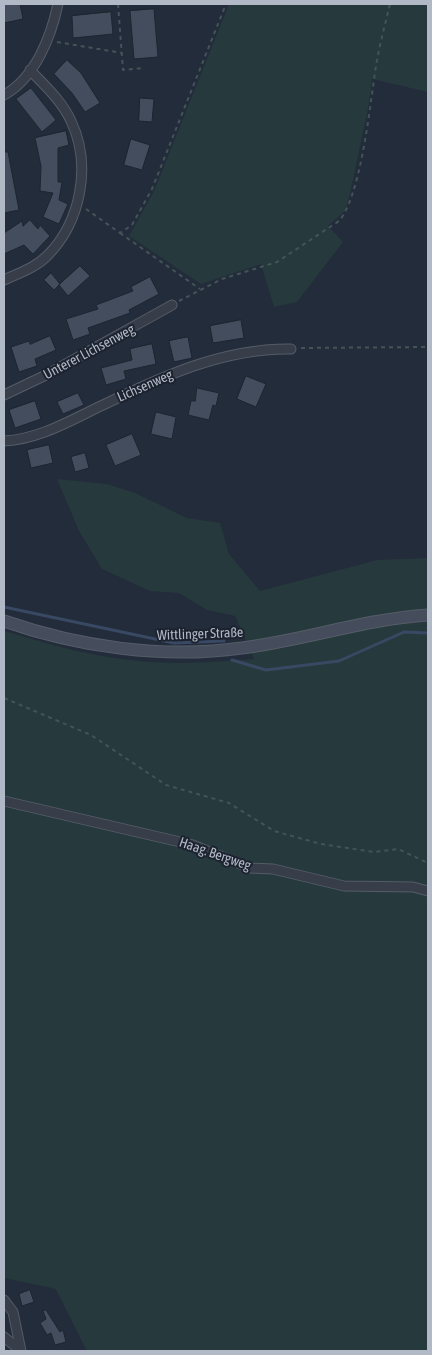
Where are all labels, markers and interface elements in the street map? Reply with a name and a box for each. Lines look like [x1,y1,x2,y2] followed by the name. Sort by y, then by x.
[40,321,138,383] street label: Unterer Lichsenweg
[115,366,175,406] street label: Lichsenweg
[156,624,244,644] street label: Wittlinger Straße
[177,834,253,874] street label: Haag. Bergweg

